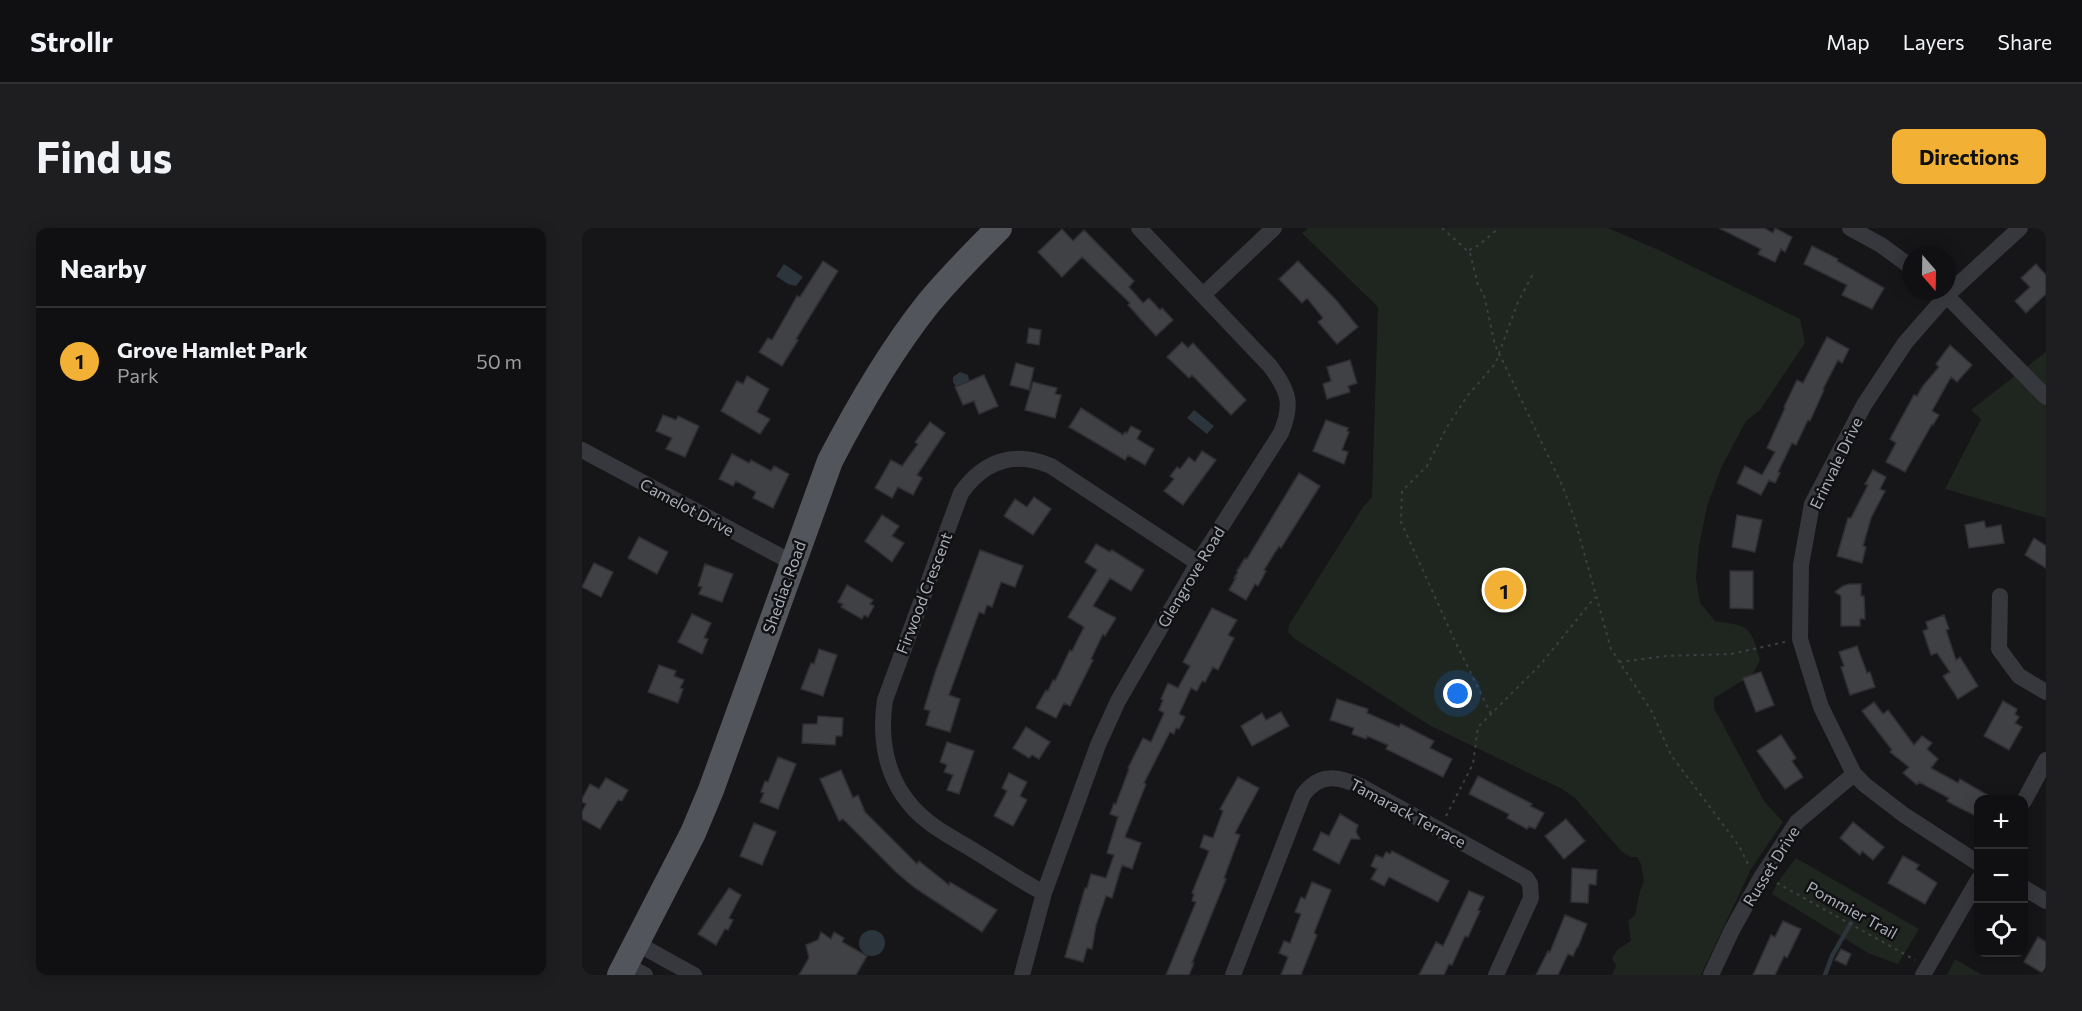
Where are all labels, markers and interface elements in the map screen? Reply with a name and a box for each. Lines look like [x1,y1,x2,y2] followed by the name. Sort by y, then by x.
[30,24,113,58] text: Strollr
[1826,29,1870,54] text: Map
[1903,29,1965,54] text: Layers
[1998,29,2052,54] text: Share
[1892,129,2046,184] button: Directions
[36,130,172,182] text: Find us
[1902,246,1956,300] north arrow
[60,252,147,283] text: Nearby
[117,336,308,363] text: Grove Hamlet Park
[75,349,84,373] text: 1
[476,349,522,373] text: 50 m
[117,363,159,387] text: Park
[1805,414,1866,512] street label: Erinvale Drive
[637,474,737,539] street label: Camelot Drive
[1153,523,1228,631] street label: Glengrove Road
[892,529,956,656] street label: Firwood Crescent
[758,538,809,636] street label: Shediac Road
[1484,568,1524,613] pin: 1
[1443,679,1472,708] your location
[1347,774,1469,851] street label: Tamarack Terrace
[1974,795,2028,957] map controls
[1974,795,2028,849] button: +
[1738,822,1803,909] street label: Russet Drive
[1974,849,2028,903] button: −
[1803,877,1901,942] street label: Pommier Trail
[1974,903,2028,957] button: locate

